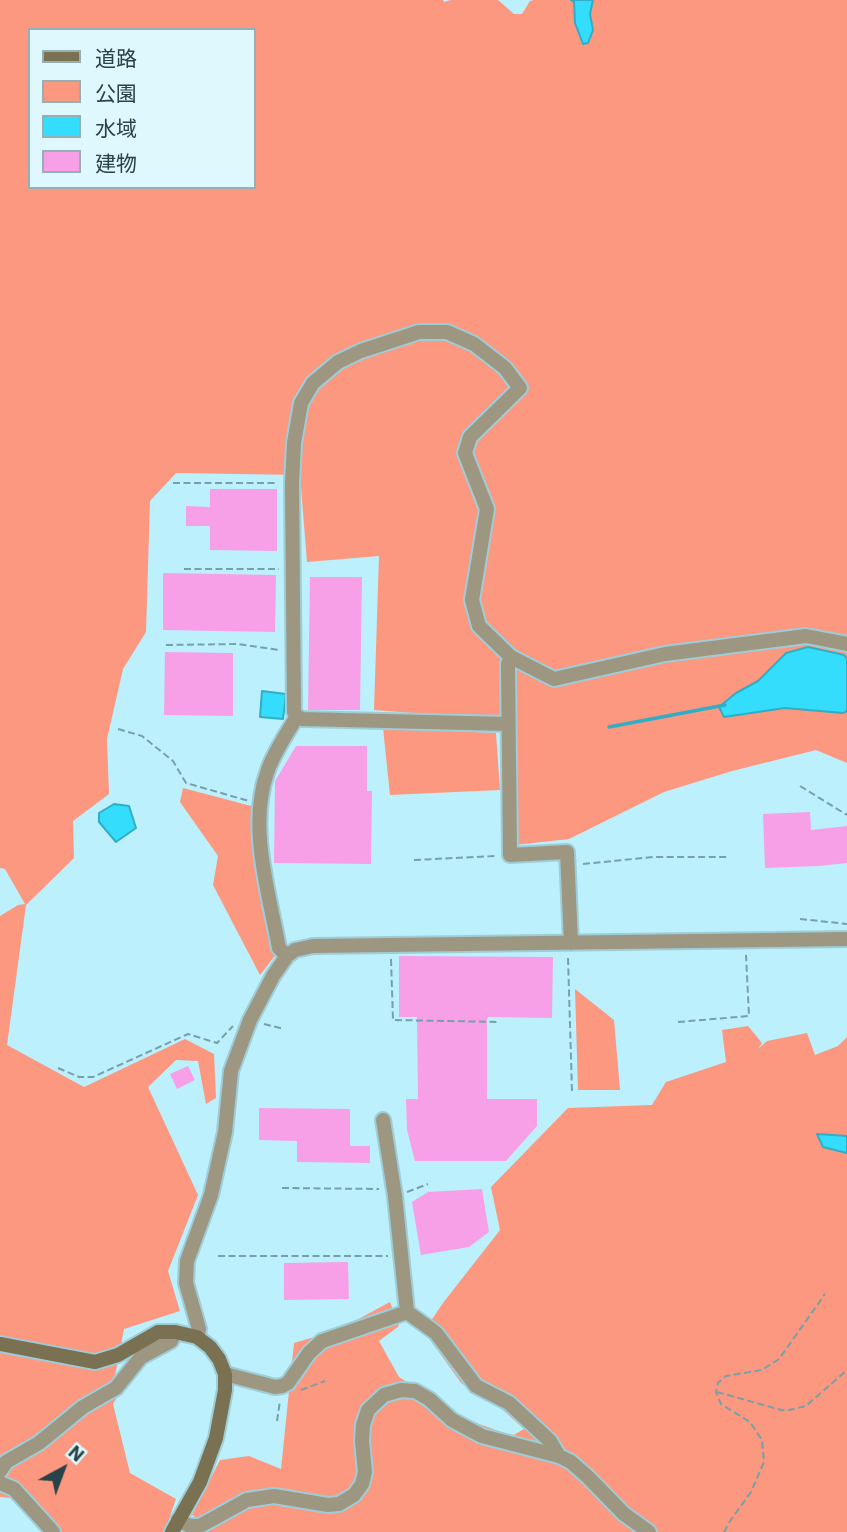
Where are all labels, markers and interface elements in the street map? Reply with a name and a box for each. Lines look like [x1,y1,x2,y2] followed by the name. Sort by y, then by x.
[28,28,256,189] legend
[95,44,137,72] text: 道路
[95,79,137,107] text: 公園
[95,114,137,142] text: 水域
[95,149,137,177] text: 建物
[28,1434,98,1504] north arrow
[64,1440,90,1467] text: N

